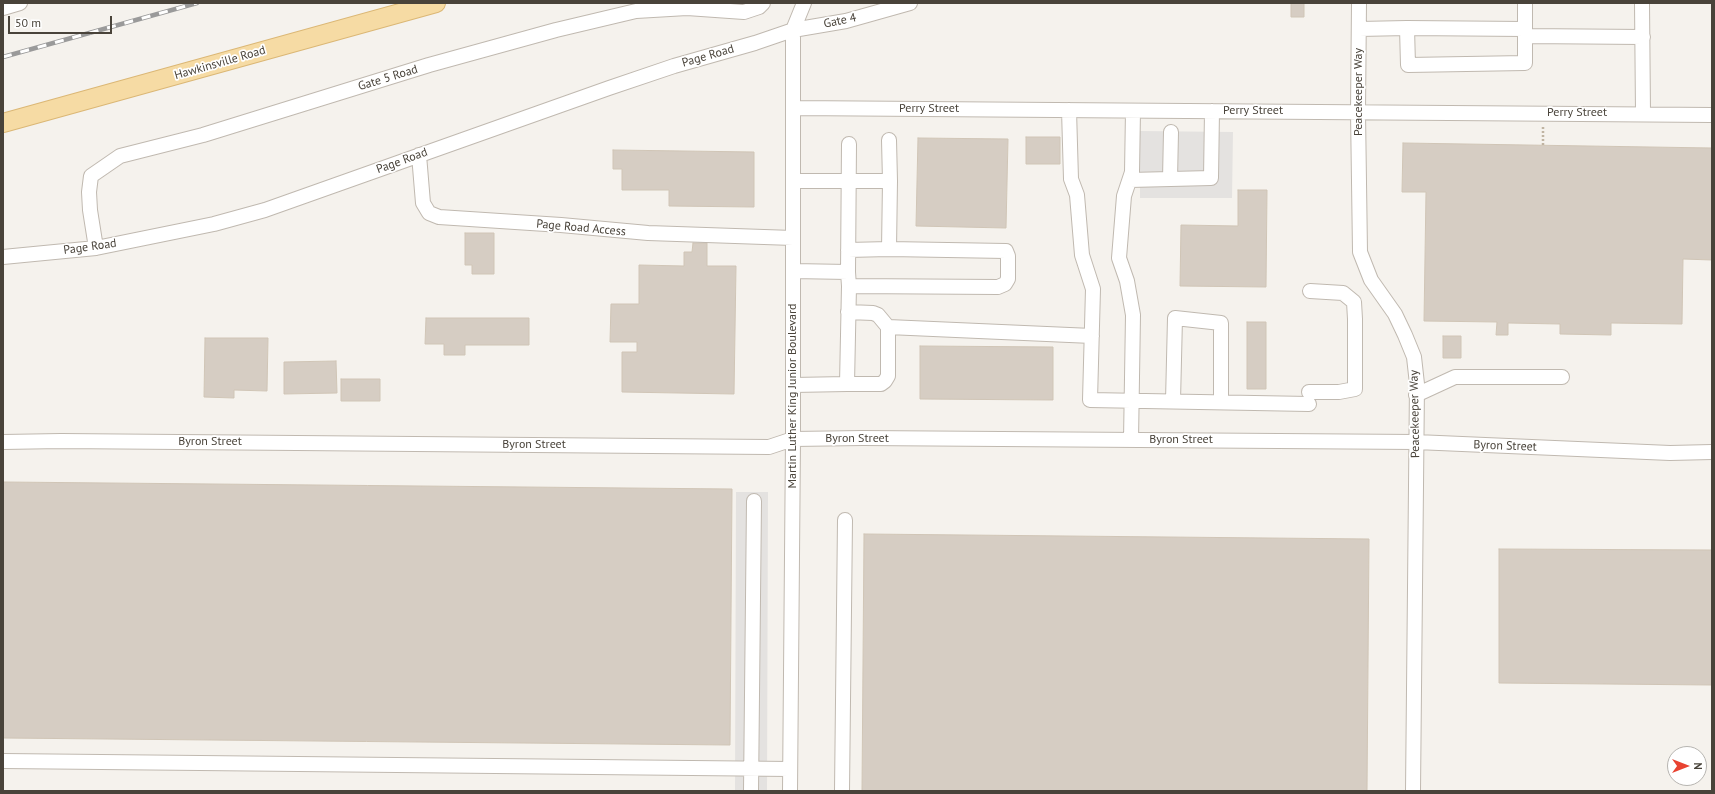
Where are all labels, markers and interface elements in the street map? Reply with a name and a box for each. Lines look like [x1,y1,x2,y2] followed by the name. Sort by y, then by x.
[10,8,114,34] scale bar
[822,11,858,31] street label: Gate 4
[15,15,41,30] text: 50 m
[680,42,736,70] street label: Page Road
[173,43,267,83] street label: Hawkinsville Road
[1352,48,1366,136] street label: Peacekeeper Way
[356,62,420,94] street label: Gate 5 Road
[899,102,959,116] street label: Perry Street
[1223,104,1283,118] street label: Perry Street
[1547,106,1607,120] street label: Perry Street
[374,145,430,177] street label: Page Road
[536,217,626,239] street label: Page Road Access
[63,236,117,258] street label: Page Road
[786,303,800,489] street label: Martin Luther King Junior Boulevard
[1407,370,1423,458] street label: Peacekeeper Way
[825,432,889,446] street label: Byron Street
[1149,433,1213,447] street label: Byron Street
[178,435,242,449] street label: Byron Street
[502,438,566,452] street label: Byron Street
[1473,438,1537,454] street label: Byron Street
[1667,746,1707,786] north arrow
[1691,762,1705,770] text: N

